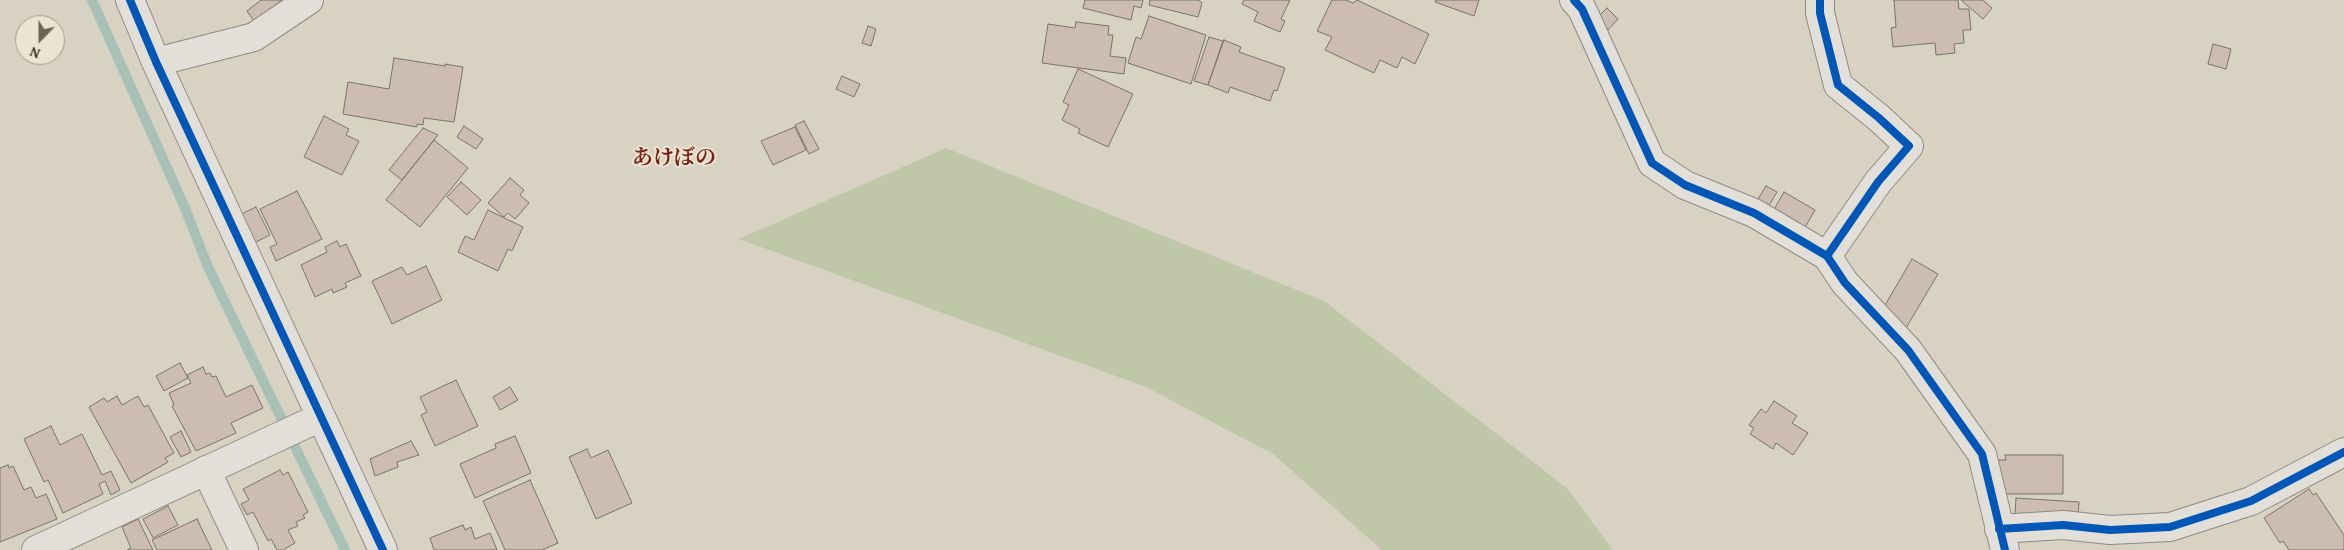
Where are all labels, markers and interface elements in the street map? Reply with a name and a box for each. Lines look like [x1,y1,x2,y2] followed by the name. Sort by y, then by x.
[15,15,65,65] north arrow
[27,42,43,64] text: N
[632,146,716,172] district label: あけぼの

